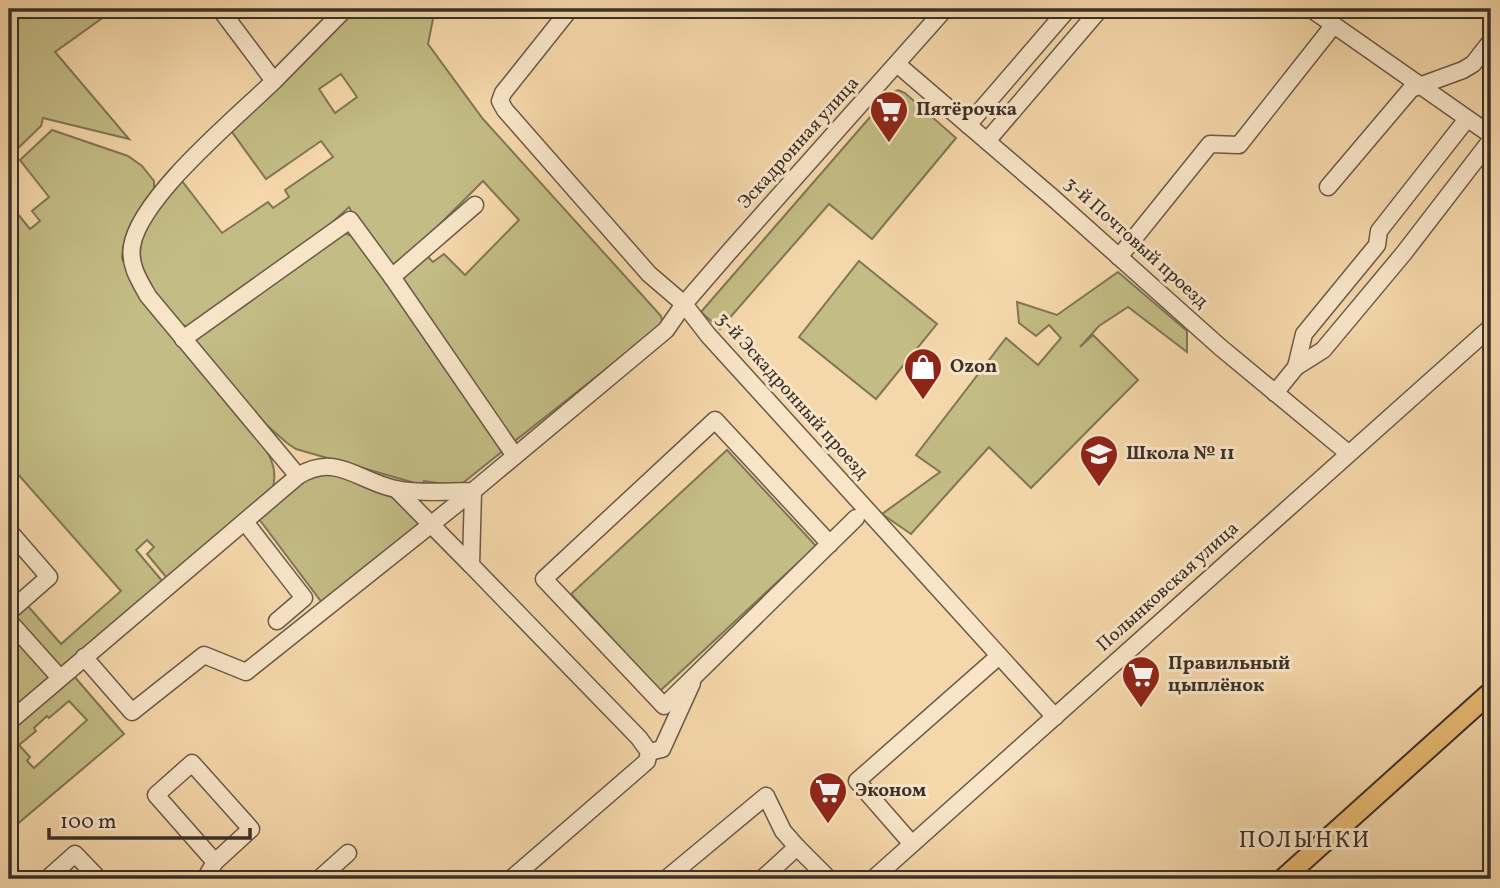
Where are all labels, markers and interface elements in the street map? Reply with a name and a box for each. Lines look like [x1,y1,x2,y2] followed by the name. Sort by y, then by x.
[732,71,866,215] street label: Эскадронная улица
[868,89,910,144] supermarket icon: Пятёрочка
[916,97,1017,123] place label: Пятёрочка
[1058,171,1214,315] street label: 3-й Почтовый проезд
[710,307,874,485] street label: 3-й Эскадронный проезд
[902,346,944,401] shop icon: Ozon
[950,354,997,380] place label: Ozon
[1078,433,1120,488] school or university icon: Школа № 11
[1126,441,1235,467] place label: Школа № 11
[1091,516,1245,658] street label: Полынковская улица
[1168,651,1290,699] place label: Правильный цыплёнок
[1120,654,1162,709] supermarket icon: Правильный цыплёнок
[807,770,849,825] supermarket icon: Эконом
[855,778,926,804] place label: Эконом
[49,797,250,841] scale bar
[60,808,117,837] text: 100 m
[1239,825,1371,857] district label: ПОЛЫНКИ

